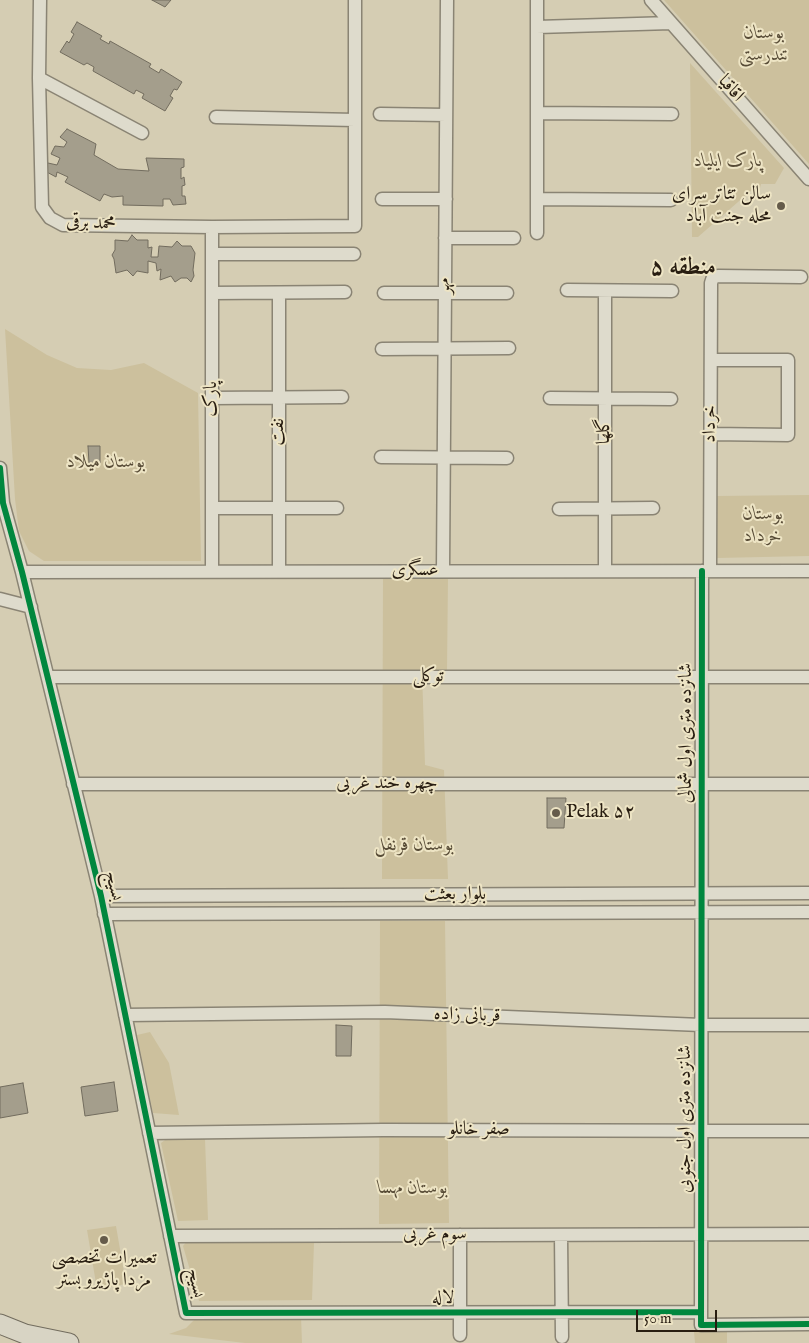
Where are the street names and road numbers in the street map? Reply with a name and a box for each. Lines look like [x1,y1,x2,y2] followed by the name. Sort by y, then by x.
[712,71,748,107] street label: اقاقیا
[66,211,116,237] street label: محمد برقی
[434,278,456,294] street label: مهر
[201,381,223,417] street label: پارک
[699,405,723,443] street label: خرداد
[268,418,290,446] street label: نفت
[594,418,616,444] street label: گلها
[392,560,438,582] street label: عسگری
[676,663,698,803] street label: شانزده متری اول شمالی
[412,666,444,688] street label: توکلی
[336,773,438,795] street label: چهره خند غربی
[98,869,128,903] street label: بسیج
[424,884,486,906] street label: بلوار بعثت
[433,1003,501,1029] street label: قربانی زاده
[675,1045,697,1193] street label: شانزده متری اول جنوبی
[448,1119,510,1141] street label: صفر خانلو
[403,1224,467,1246] street label: سوم غربی
[181,1266,209,1300] street label: بسیج
[432,1288,454,1310] street label: لاله

